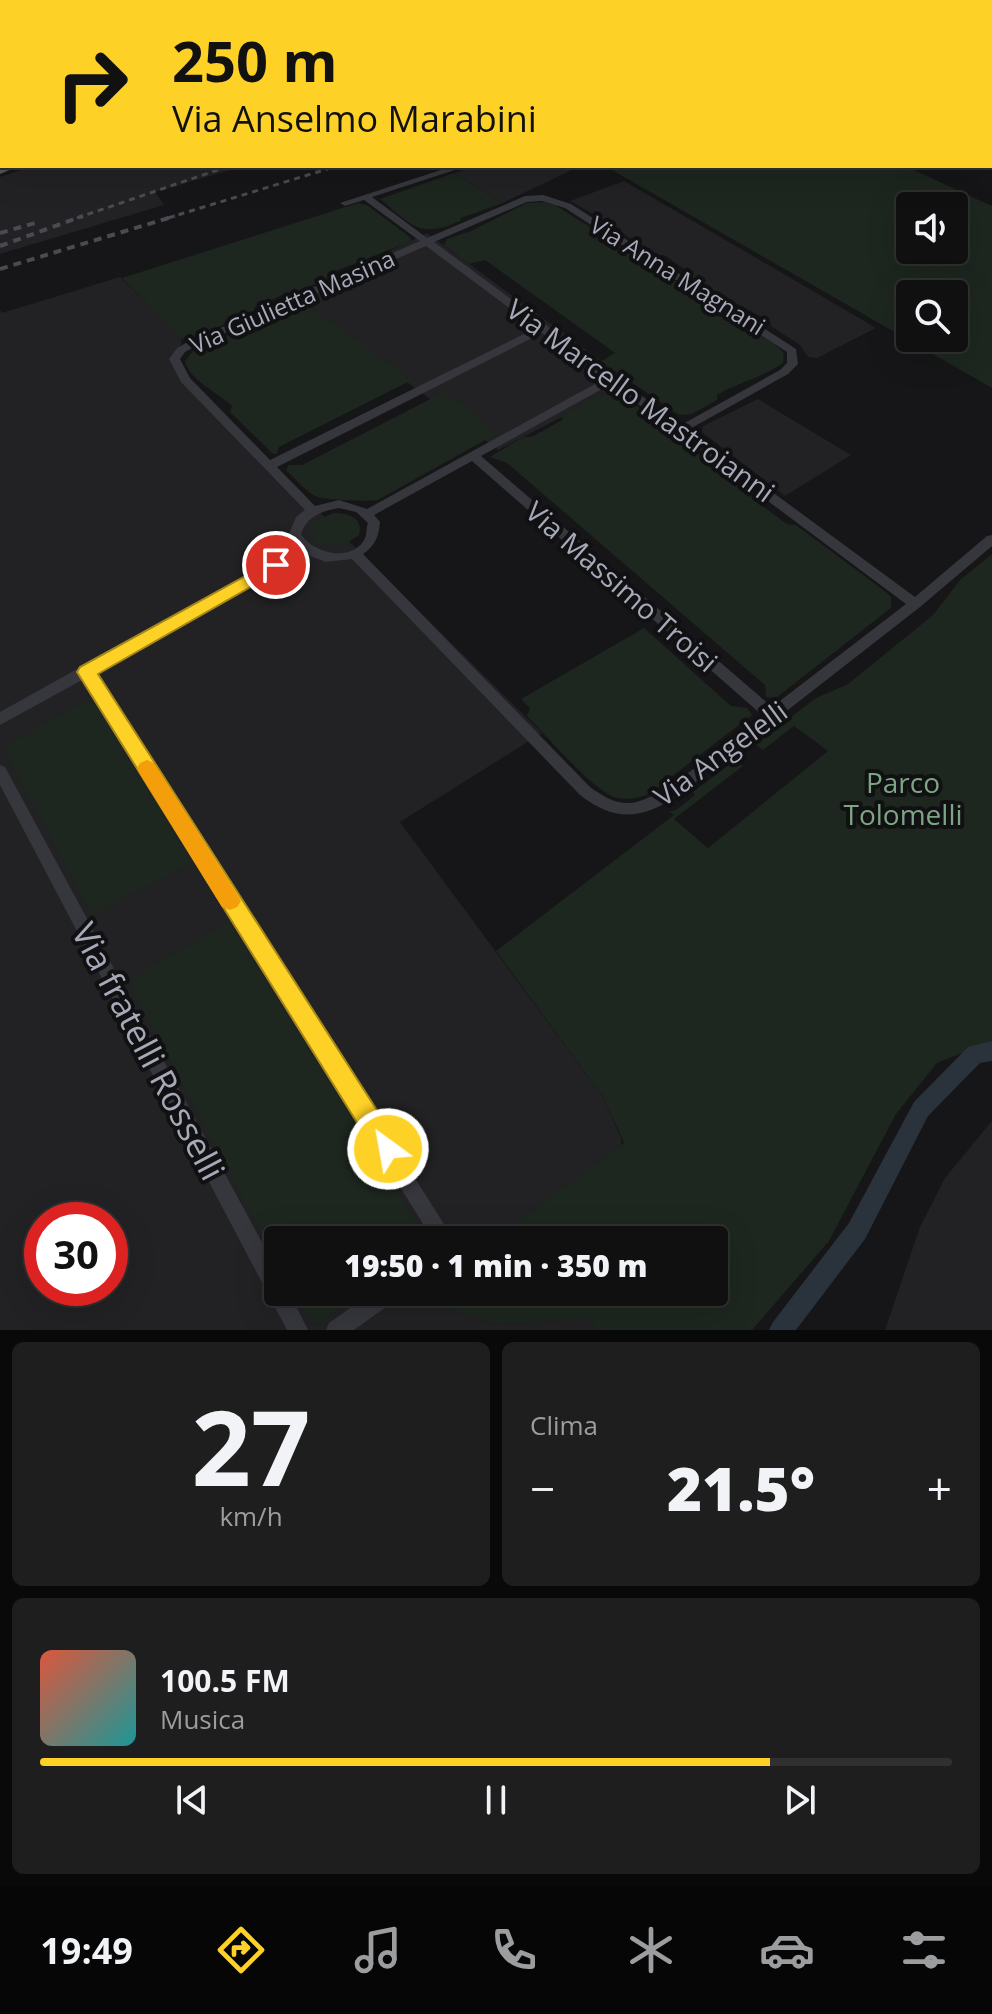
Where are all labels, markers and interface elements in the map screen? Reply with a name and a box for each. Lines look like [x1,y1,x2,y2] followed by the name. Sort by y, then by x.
[172,22,338,98] text: 250 m
[40,32,144,136] icon: right
[172,94,537,143] text: Via Anselmo Marabini
[896,192,968,352] map controls
[896,192,968,264] button: sound
[584,208,772,342] street label: Via Anna Magnani
[184,241,400,361] street label: Via Giulietta Masina
[896,280,968,352] button: search
[499,290,783,510] street label: Via Marcello Mastroianni
[518,492,726,680] street label: Via Massimo Troisi
[242,531,310,599] pin
[254,543,298,587] icon: arrive
[646,692,794,814] street label: Via Angelelli
[843,763,963,833] park label: Parco Tolomelli
[62,914,236,1188] street label: Via fratelli Rosselli
[346,1107,430,1191] position arrow
[24,1202,128,1306] speed limit sign: 30
[344,1245,648,1286] text: 19:50 · 1 min · 350 m
[192,1375,310,1516] text: 27
[530,1407,598,1443] text: Clima
[667,1447,815,1529] text: 21.5°
[530,1458,555,1518] text: −
[927,1458,952,1518] text: +
[219,1498,283,1534] text: km/h
[160,1660,290,1701] text: 100.5 FM
[160,1701,245,1737] text: Musica
[170,1778,214,1822] icon: previous
[474,1778,518,1822] icon: pause
[778,1778,822,1822] icon: next
[213,1922,269,1978] icon: directions
[350,1922,406,1978] icon: music
[486,1922,542,1978] icon: phone
[623,1922,679,1978] icon: climate
[759,1922,815,1978] icon: car
[896,1922,952,1978] icon: filters
[40,1926,133,1975] text: 19:49

